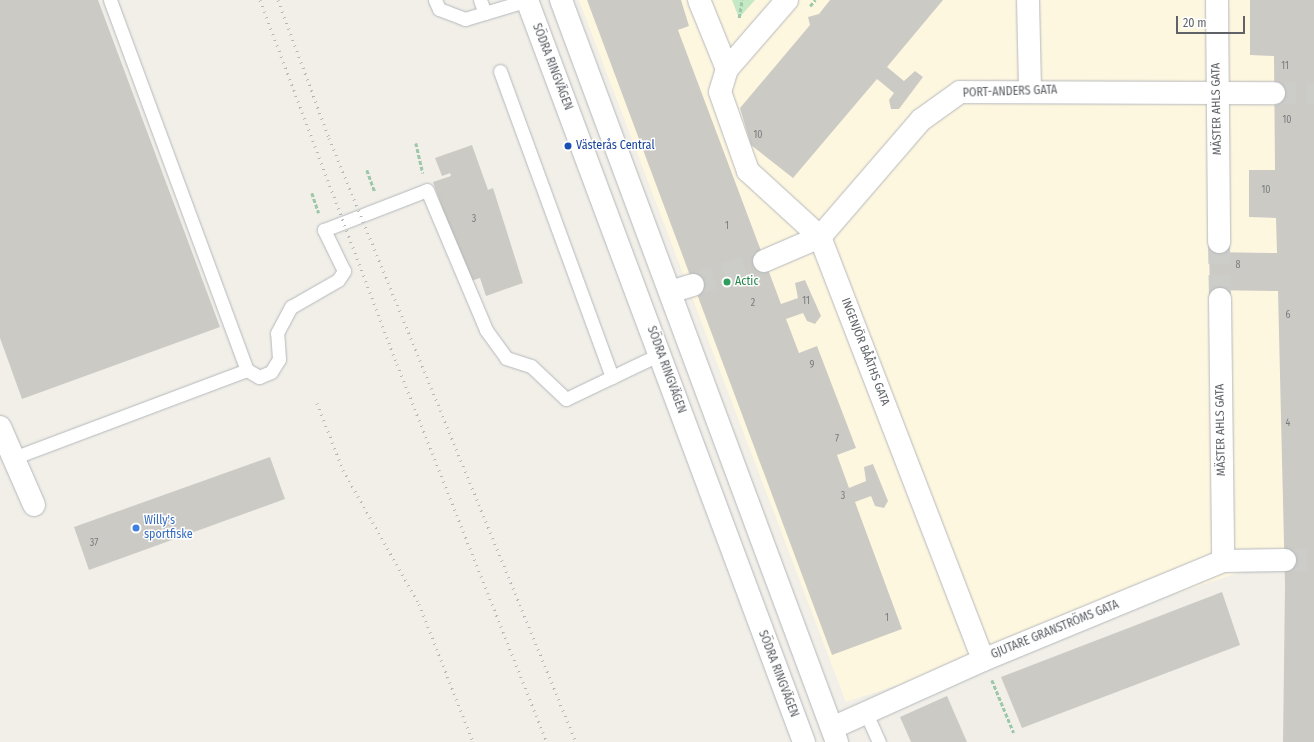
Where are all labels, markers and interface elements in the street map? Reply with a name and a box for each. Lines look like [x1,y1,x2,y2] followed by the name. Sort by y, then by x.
[1178,8,1247,34] scale bar
[1183,16,1207,30] text: 20 m
[529,22,575,112] street label: SÖDRA RINGVÄGEN
[1281,61,1289,73] house number: 11
[1209,63,1225,155] street label: MÄSTER AHLS GATA
[962,83,1058,101] street label: PORT-ANDERS GATA
[1282,115,1292,127] house number: 10
[753,130,763,142] house number: 10
[576,139,655,153] place label: Västerås Central
[563,141,573,151] marker: Västerås Central
[1261,185,1271,197] house number: 10
[472,214,476,226] house number: 3
[725,221,729,233] house number: 1
[1236,260,1240,272] house number: 8
[735,275,759,289] place label: Actic
[722,277,732,287] marker: Actic
[802,296,810,308] house number: 11
[838,296,892,408] street label: INGENJÖR BÅÅTHS GATA
[751,298,755,310] house number: 2
[1286,310,1290,322] house number: 6
[644,324,688,416] street label: SÖDRA RINGVÄGEN
[810,360,814,372] house number: 9
[1213,384,1229,476] street label: MÄSTER AHLS GATA
[1286,418,1290,430] house number: 4
[835,434,839,446] house number: 7
[841,491,845,503] house number: 3
[144,514,193,542] place label: Willy's sportfiske
[131,523,141,533] marker: Willy's sportfiske
[90,538,98,550] house number: 37
[989,598,1121,662] street label: GJUTARE GRANSTRÖMS GATA
[885,613,889,625] house number: 1
[755,629,801,719] street label: SÖDRA RINGVÄGEN

